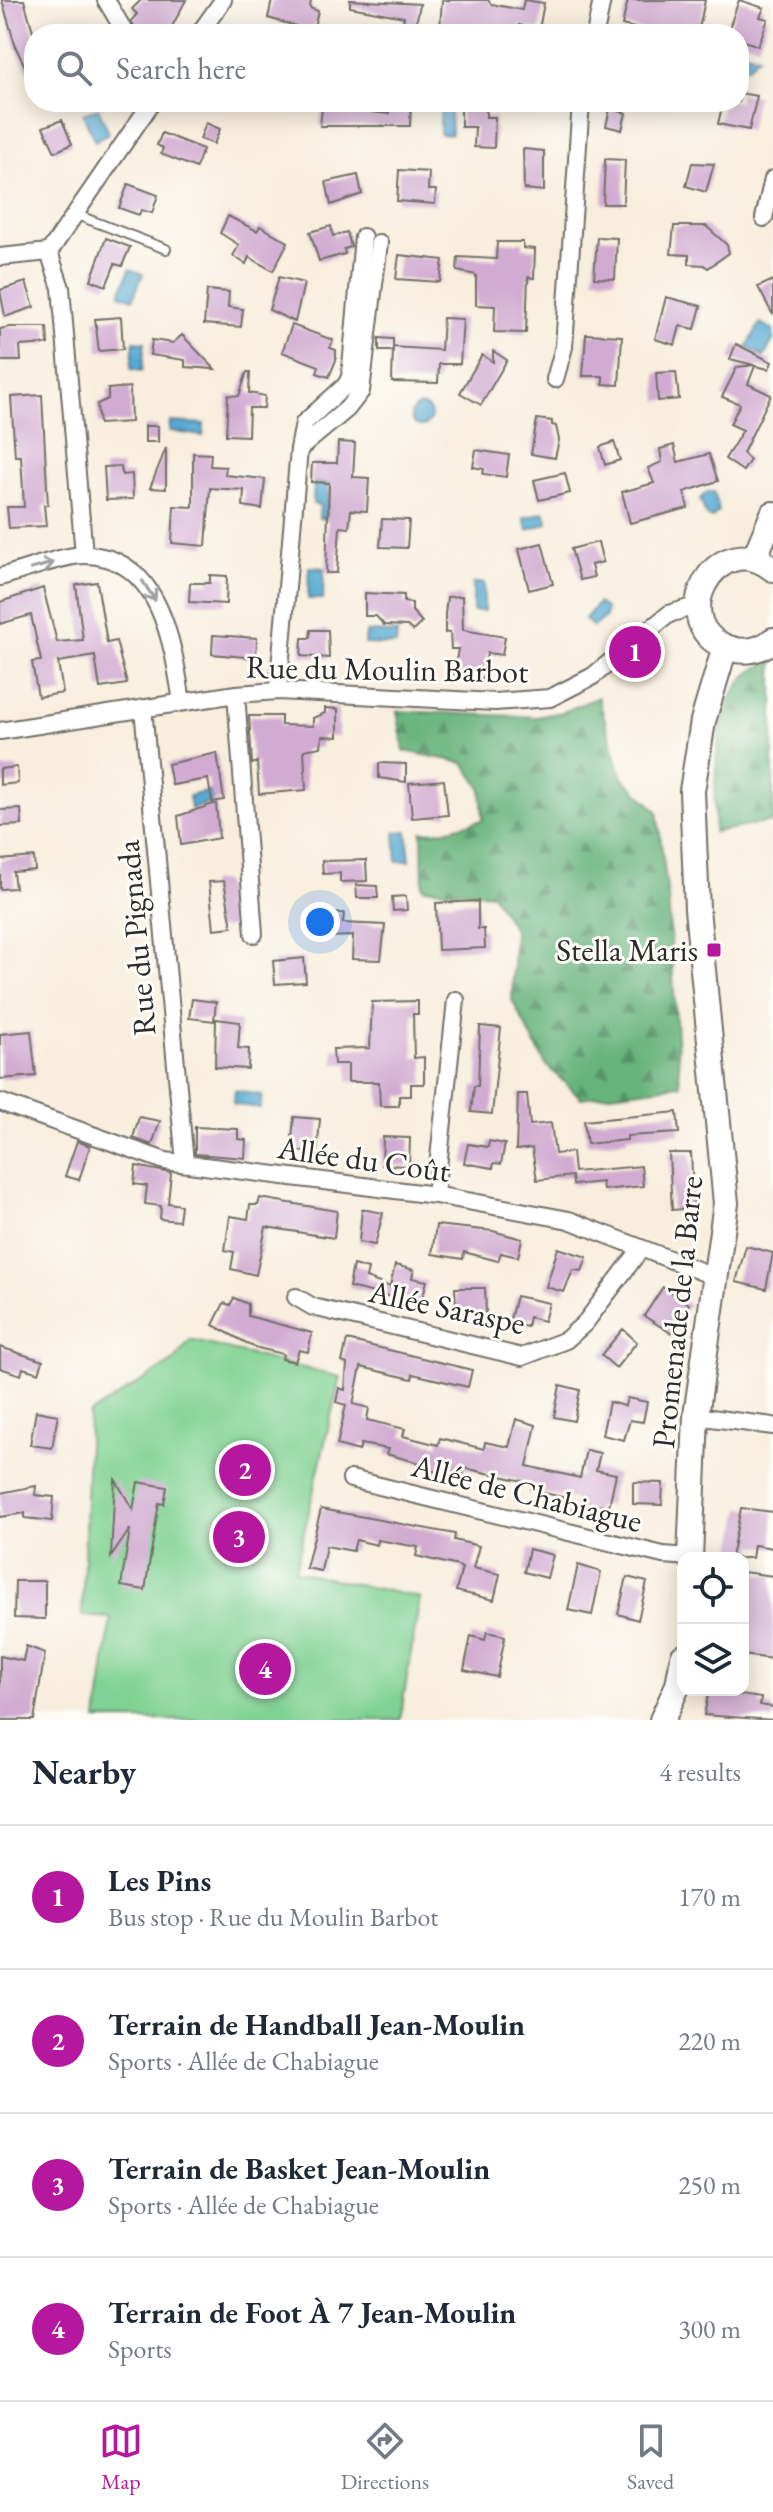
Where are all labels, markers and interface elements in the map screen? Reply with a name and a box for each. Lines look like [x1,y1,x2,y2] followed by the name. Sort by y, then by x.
[24,24,749,112] search box
[52,46,96,90] icon: search
[116,49,246,88] text: Search here
[28,557,54,572] one-way arrow
[141,579,157,601] one-way arrow
[609,622,661,682] pin: 1
[245,646,529,692] street label: Rue du Moulin Barbot
[107,838,165,1037] street label: Rue du Pignada
[300,902,340,942] your location
[556,929,698,971] place label: Stella Maris
[705,941,723,959] marker: Stella Maris
[274,1126,453,1192] street label: Allée du Coût
[642,1174,712,1450] street label: Promenade de la Barre
[364,1270,529,1344] street label: Allée Saraspe
[219,1440,271,1500] pin: 2
[406,1444,647,1542] street label: Allée de Chabiague
[213,1507,265,1567] pin: 3
[677,1552,749,1696] map controls
[677,1552,749,1624] button: locate
[677,1624,749,1696] button: layers
[239,1639,291,1699] pin: 4
[32,1750,136,1794] text: Nearby
[660,1755,741,1789] text: 4 results
[108,1861,211,1900] text: Les Pins
[51,1880,65,1914] text: 1
[678,1880,741,1914] text: 170 m
[108,1900,439,1934] text: Bus stop · Rue du Moulin Barbot
[108,2005,525,2044] text: Terrain de Handball Jean-Moulin
[51,2024,65,2058] text: 2
[678,2024,741,2058] text: 220 m
[108,2044,379,2078] text: Sports · Allée de Chabiague
[108,2149,490,2188] text: Terrain de Basket Jean-Moulin
[51,2168,65,2202] text: 3
[678,2168,741,2202] text: 250 m
[108,2188,379,2222] text: Sports · Allée de Chabiague
[108,2293,516,2332] text: Terrain de Foot À 7 Jean-Moulin
[51,2312,65,2346] text: 4
[678,2312,741,2346] text: 300 m
[108,2332,172,2366] text: Sports
[99,2419,143,2496] tab: Map
[341,2419,429,2496] tab: Directions
[627,2419,674,2496] tab: Saved

